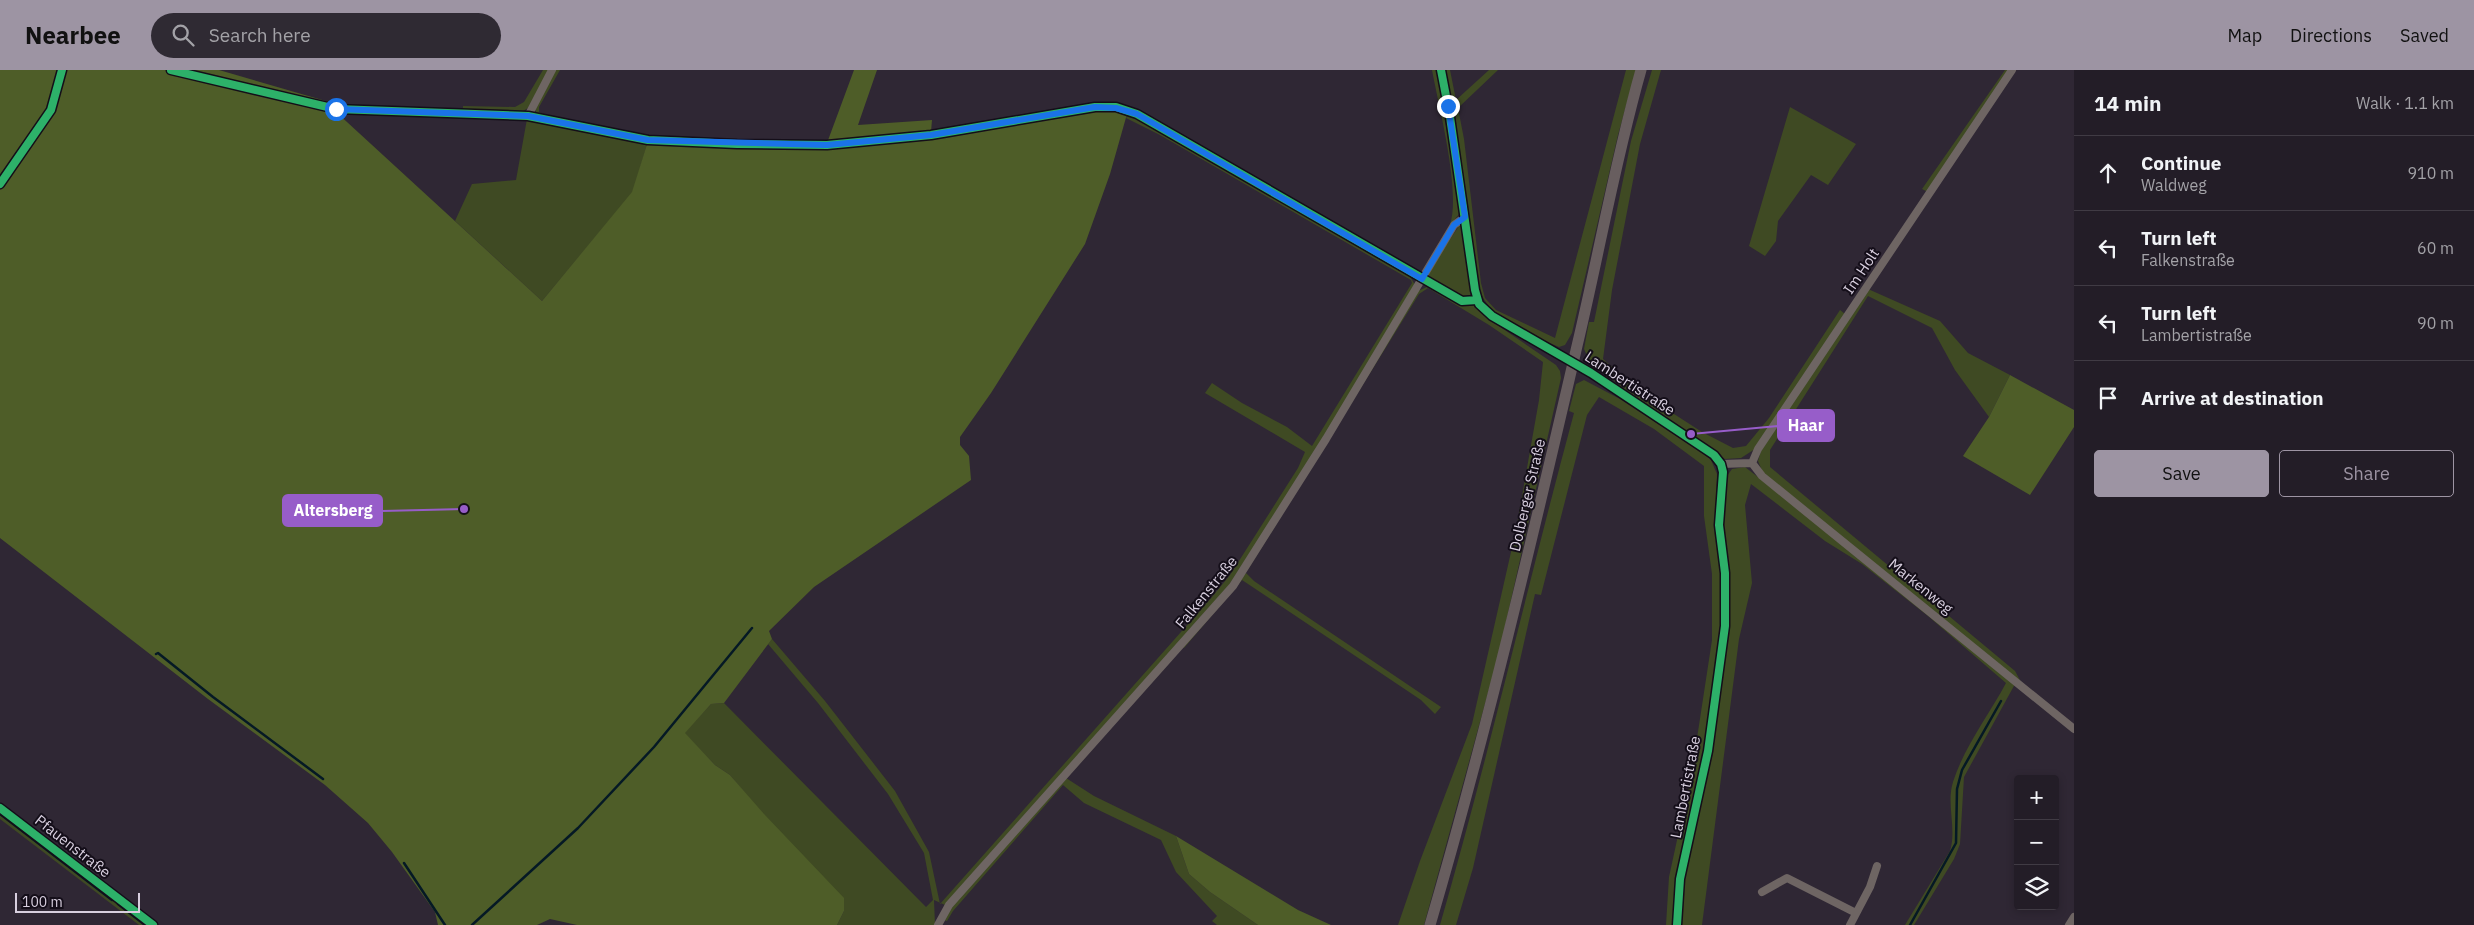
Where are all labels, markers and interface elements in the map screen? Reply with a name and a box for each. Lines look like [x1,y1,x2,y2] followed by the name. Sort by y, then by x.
[151,13,501,58] search box
[25,19,121,51] text: Nearbee
[169,21,197,49] icon: search
[209,23,311,47] text: Search here
[2227,24,2262,47] text: Map
[2290,24,2372,47] text: Directions
[2400,24,2449,47] text: Saved
[2094,89,2161,117] text: 14 min
[2356,93,2454,113] text: Walk · 1.1 km
[1437,95,1460,118] route end
[325,98,348,121] route start
[2141,151,2221,175] text: Continue
[2094,159,2122,187] icon: ahead
[2407,163,2454,183] text: 910 m
[2141,175,2207,195] text: Waldweg
[2141,226,2217,250] text: Turn left
[2094,234,2122,262] icon: left
[2417,238,2454,258] text: 60 m
[1839,245,1883,297] street label: Im Holt
[2141,250,2235,270] text: Falkenstraße
[2141,301,2217,325] text: Turn left
[2094,309,2122,337] icon: left
[2417,313,2454,333] text: 90 m
[2141,325,2252,345] text: Lambertistraße
[1581,347,1679,419] street label: Lambertistraße
[2094,384,2122,412] icon: arrive
[2141,386,2324,410] text: Arrive at destination
[1778,410,1834,441] callout: Haar
[1788,415,1825,435] text: Haar
[1505,437,1549,553] street label: Dolberger Straße
[2094,450,2269,497] button: Save
[2279,450,2454,497] button: Share
[283,495,382,526] callout: Altersberg
[293,500,373,520] text: Altersberg
[1171,552,1241,632] street label: Falkenstraße
[1885,554,1957,618] street label: Markenweg
[1666,734,1704,840] street label: Lambertistraße
[2014,775,2059,910] map controls
[2014,775,2059,820] button: +
[31,811,115,881] street label: Pfauenstraße
[2014,820,2059,865] button: −
[2014,865,2059,910] button: layers
[15,890,140,913] scale bar
[22,893,63,911] text: 100 m

